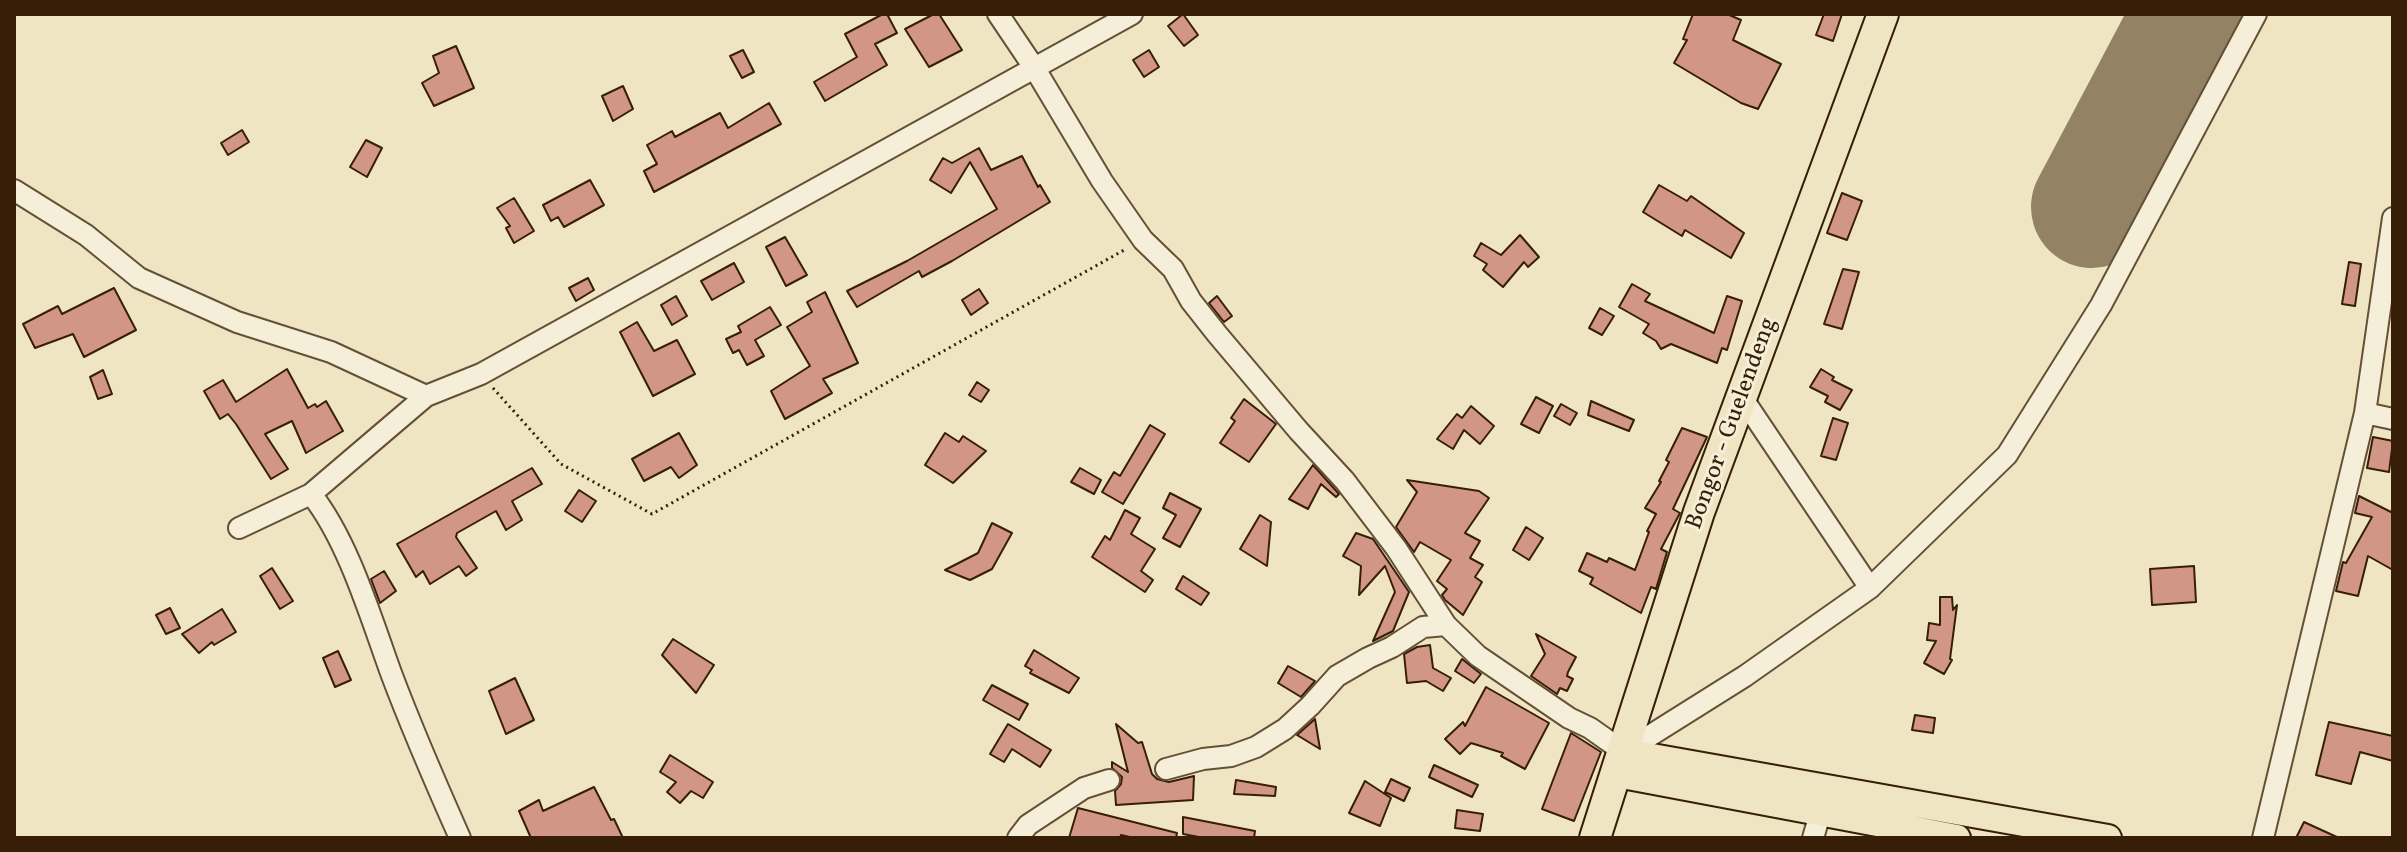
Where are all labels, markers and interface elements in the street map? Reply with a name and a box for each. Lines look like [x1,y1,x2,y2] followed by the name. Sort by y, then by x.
[1681,314,1785,534] street label: Bongor - Guelendeng

